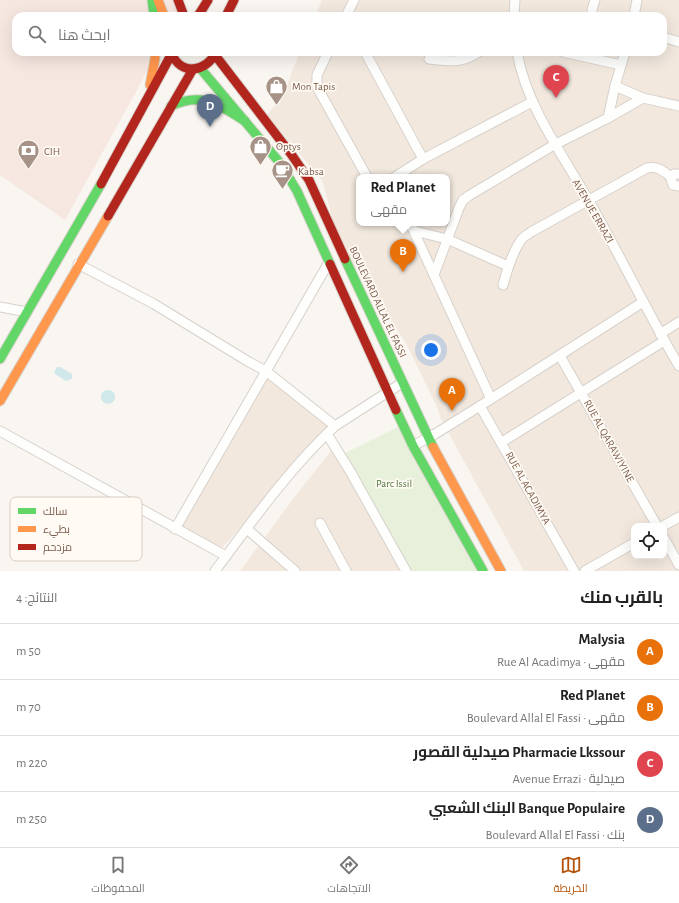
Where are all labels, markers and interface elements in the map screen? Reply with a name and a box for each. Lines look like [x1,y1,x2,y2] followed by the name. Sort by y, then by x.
[12,12,667,56] search box
[26,23,48,45] icon: search
[58,28,111,43] text: ابحث هنا
[543,65,569,98] pin: C
[263,73,289,106] shop icon: Mon Tapis
[292,81,335,92] place label: Mon Tapis
[197,94,223,127] pin: D
[248,133,274,166] shop icon: Optys
[16,138,42,171] bank icon: CIH
[276,141,301,152] place label: Optys
[44,146,60,157] place label: CIH
[270,158,296,191] cafe icon: Kabsa
[298,166,324,177] place label: Kabsa
[356,174,450,226] popup
[570,177,616,245] street label: AVENUE ERRAZI
[370,180,436,195] text: Red Planet
[370,204,407,217] text: مقهى
[390,239,416,272] pin: B
[346,244,410,360] street label: BOULEVARD ALLAL EL FASSI
[421,340,441,360] your location
[439,378,465,411] pin: A
[582,398,637,485] street label: RUE AL QARAWIYINE
[503,450,553,527] street label: RUE AL ACADIMYA
[376,478,412,489] park label: Parc Issil
[10,497,142,561] legend
[43,506,67,517] text: سالك
[631,523,667,559] map controls
[631,523,667,559] button: locate
[43,524,70,538] text: بطيء
[43,542,72,555] text: مزدحم
[580,589,663,606] text: بالقرب منك
[16,592,58,605] text: النتائج: 4
[578,632,625,647] text: Malysia
[16,645,41,658] text: 50 m
[646,645,654,658] text: A
[497,656,625,669] text: مقهى · Rue Al Acadimya
[560,688,625,703] text: Red Planet
[16,701,41,714] text: 70 m
[646,701,654,714] text: B
[467,712,625,725] text: مقهى · Boulevard Allal El Fassi
[413,745,625,760] text: Pharmacie Lkssour صيدلية القصور
[16,757,47,770] text: 220 m
[647,757,653,770] text: C
[512,773,625,786] text: صيدلية · Avenue Errazi
[429,801,625,816] text: Banque Populaire البنك الشعبي
[16,813,47,826] text: 250 m
[646,813,654,826] text: D
[486,829,625,842] text: بنك · Boulevard Allal El Fassi
[91,854,145,898] tab: المحفوظات
[327,854,371,898] tab: الاتجاهات
[553,854,588,898] tab: الخريطة

